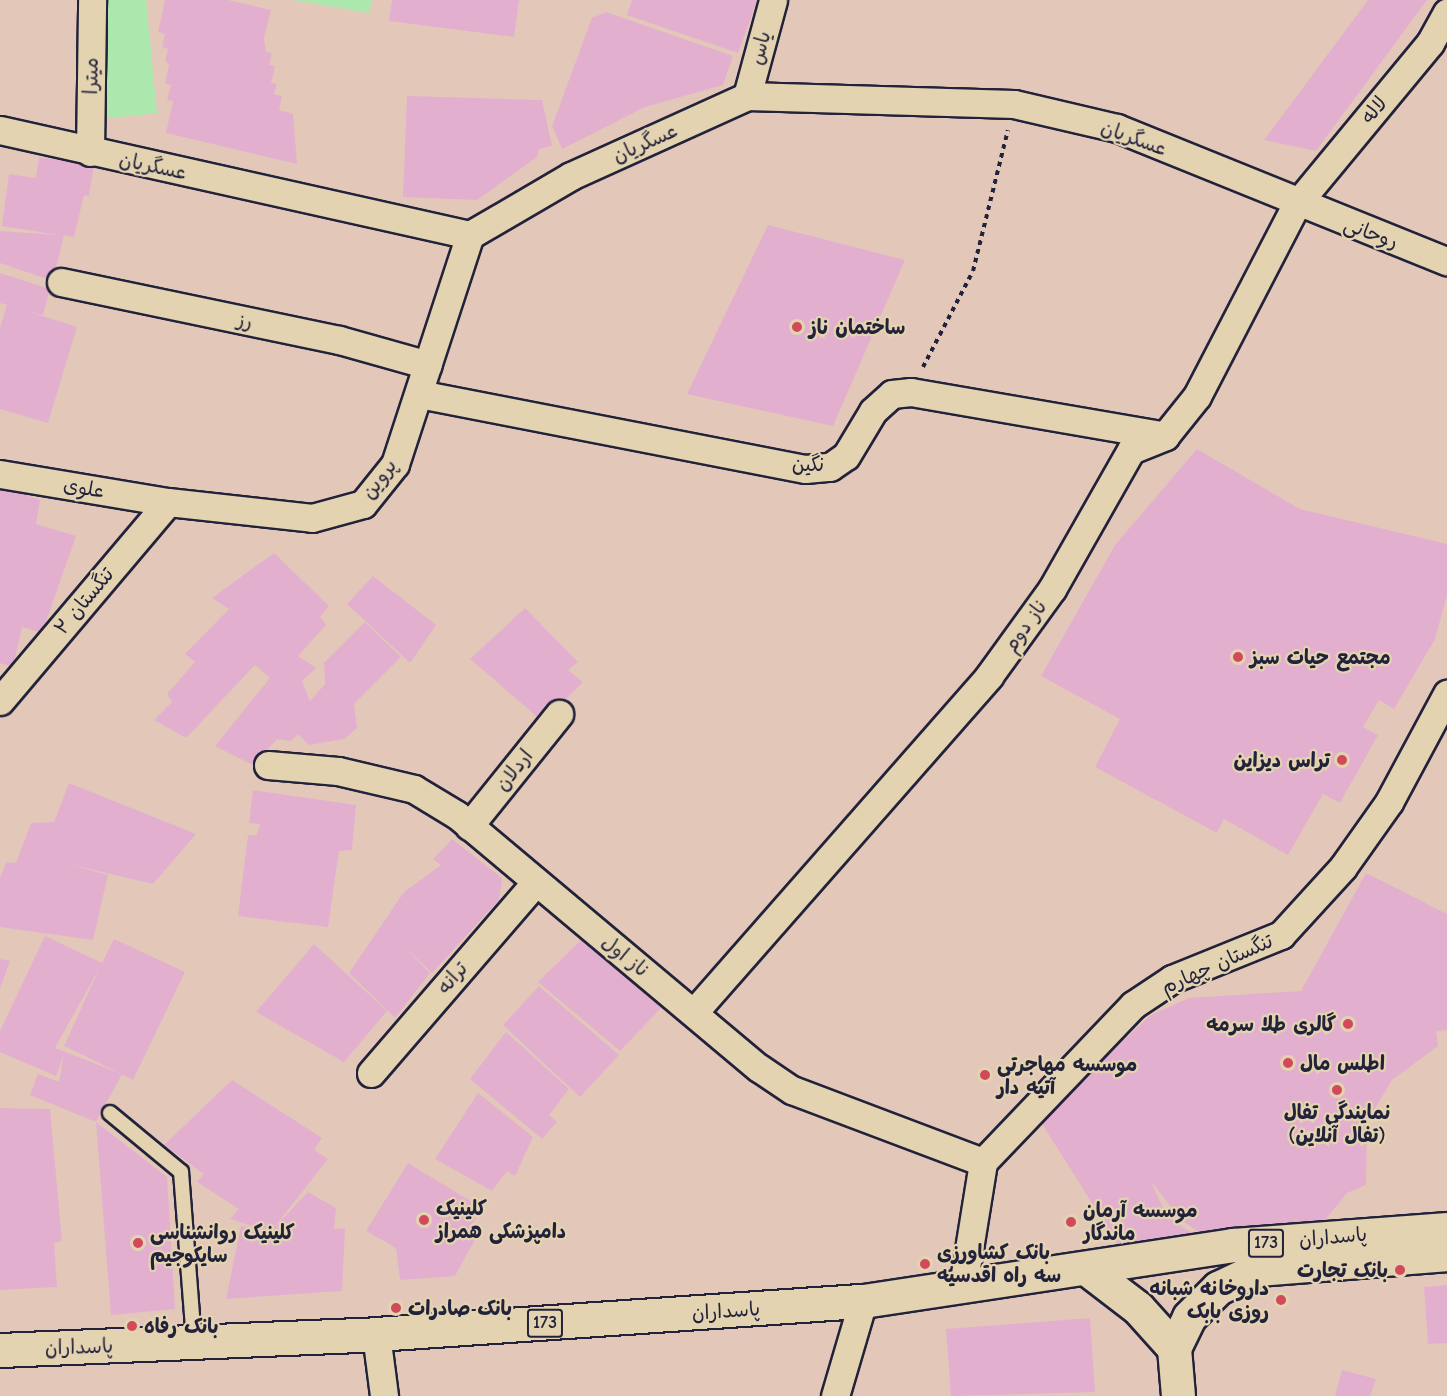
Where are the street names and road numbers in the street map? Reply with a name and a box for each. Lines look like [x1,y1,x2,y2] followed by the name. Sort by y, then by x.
[744,29,776,67] street label: یاس
[79,57,103,95] street label: میترا
[1356,92,1392,128] street label: لاله
[1098,115,1170,161] street label: عسگریان
[609,118,681,168] street label: عسگریان
[117,147,189,185] street label: عسگریان
[1341,212,1401,254] street label: روحانی
[235,308,255,334] street label: رز
[792,452,824,476] street label: نگین
[356,454,402,504] street label: پروین
[62,473,106,503] street label: علوی
[49,563,119,639] street label: تنگستان ۲
[998,595,1052,657] street label: ناز دوم
[490,744,538,796] street label: اردلان
[1158,929,1276,999] street label: تنگستان چهارم
[597,930,653,982] street label: ناز اول
[431,957,473,999] street label: ترانه
[1298,1222,1368,1252] street label: پاسداران
[1246,1228,1286,1258] road number: 173
[691,1297,761,1325] street label: پاسداران
[526,1308,564,1338] road number: 173
[44,1334,114,1360] street label: پاسداران

